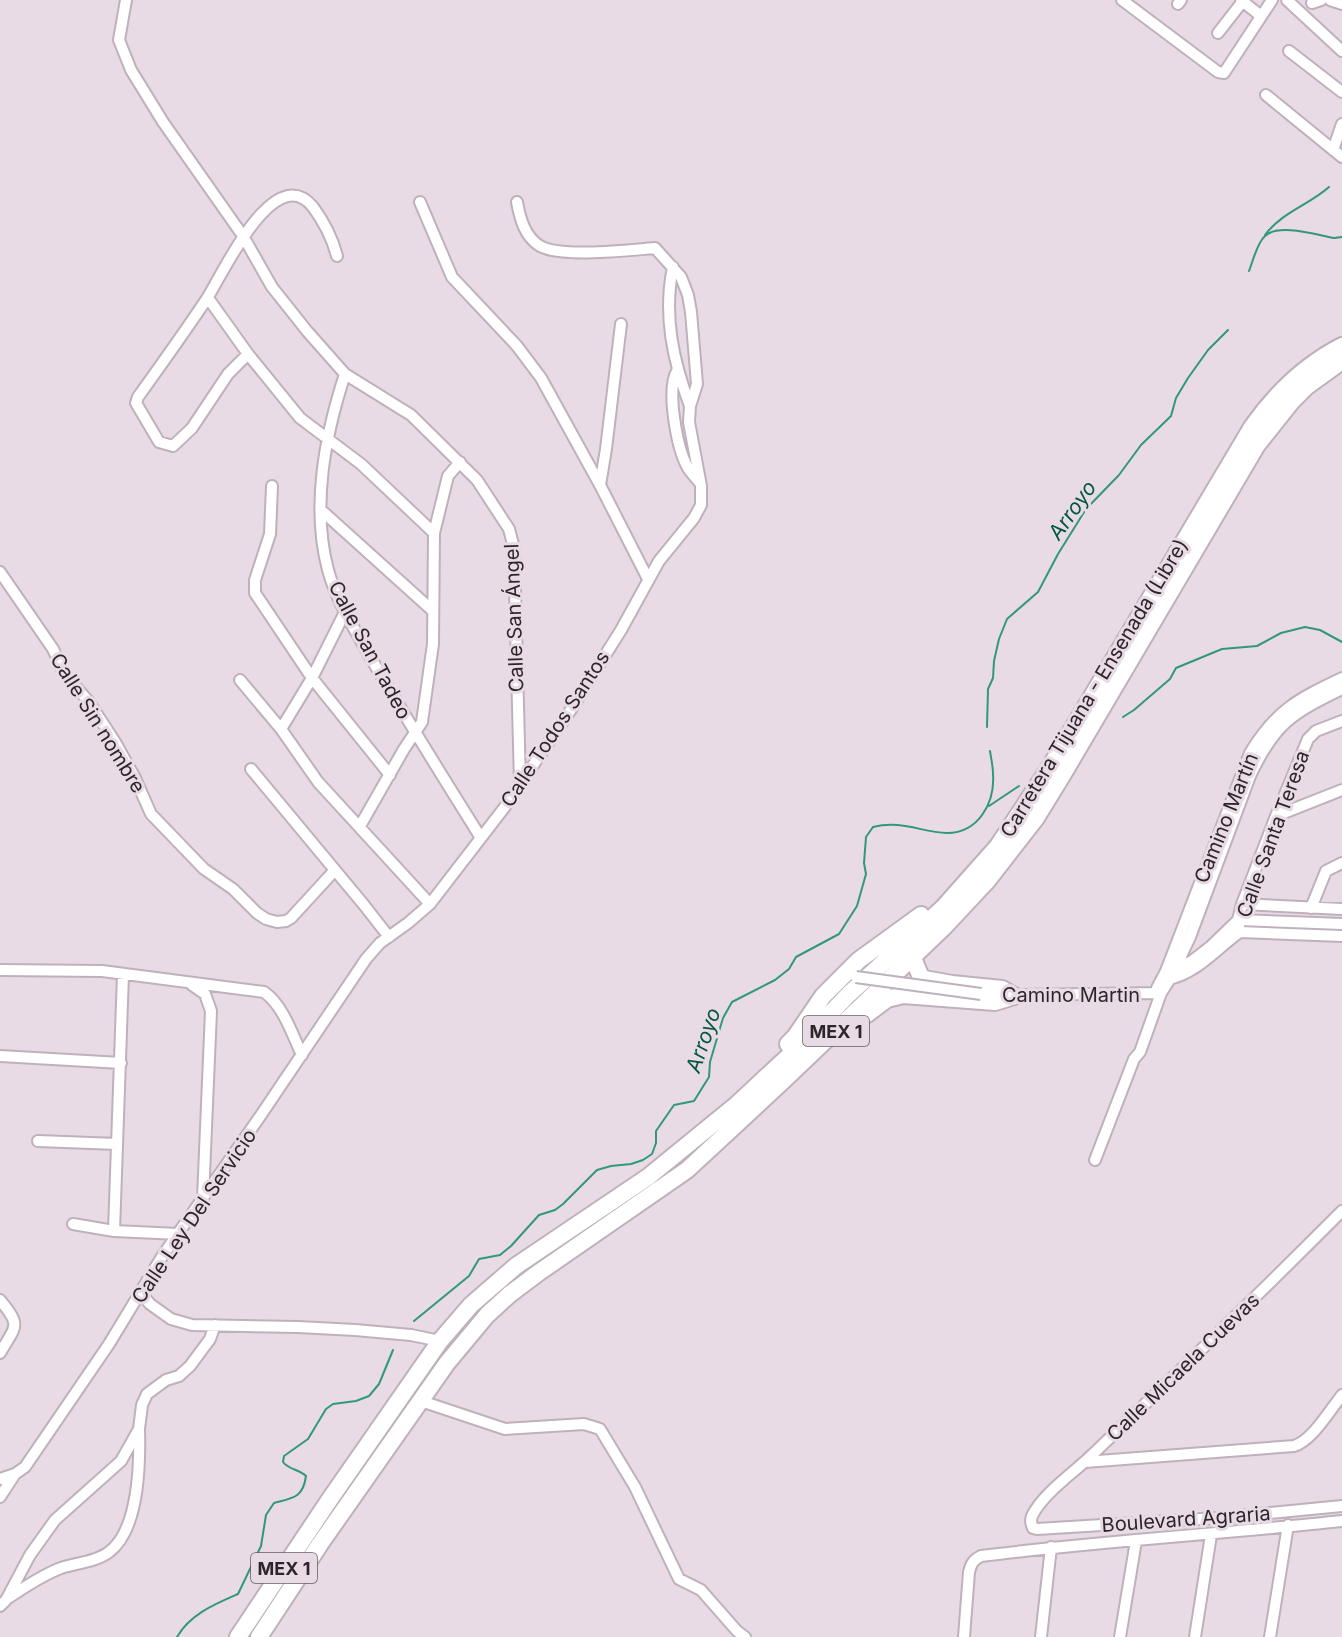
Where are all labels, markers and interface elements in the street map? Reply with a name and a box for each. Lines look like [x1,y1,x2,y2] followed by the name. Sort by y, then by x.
[1042,476,1101,545] water label: Arroyo
[995,534,1193,842] street label: Carretera Tijuana - Ensenada (Libre)
[498,543,529,693] street label: Calle San Ángel
[324,577,416,723] street label: Calle San Tadeo
[496,646,614,812] street label: Calle Todos Santos
[45,649,151,797] street label: Calle Sin nombre
[1232,747,1314,921] street label: Calle Santa Teresa
[1189,750,1263,886] street label: Camino Martín
[1002,983,1140,1007] street label: Camino Martin
[680,1004,726,1076] water label: Arroyo
[803,1016,869,1046] road number: MEX 1
[127,1124,261,1308] street label: Calle Ley Del Servicio
[1102,1288,1264,1446] street label: Calle Micaela Cuevas
[1101,1501,1271,1537] street label: Boulevard Agraria
[251,1553,317,1583] road number: MEX 1

